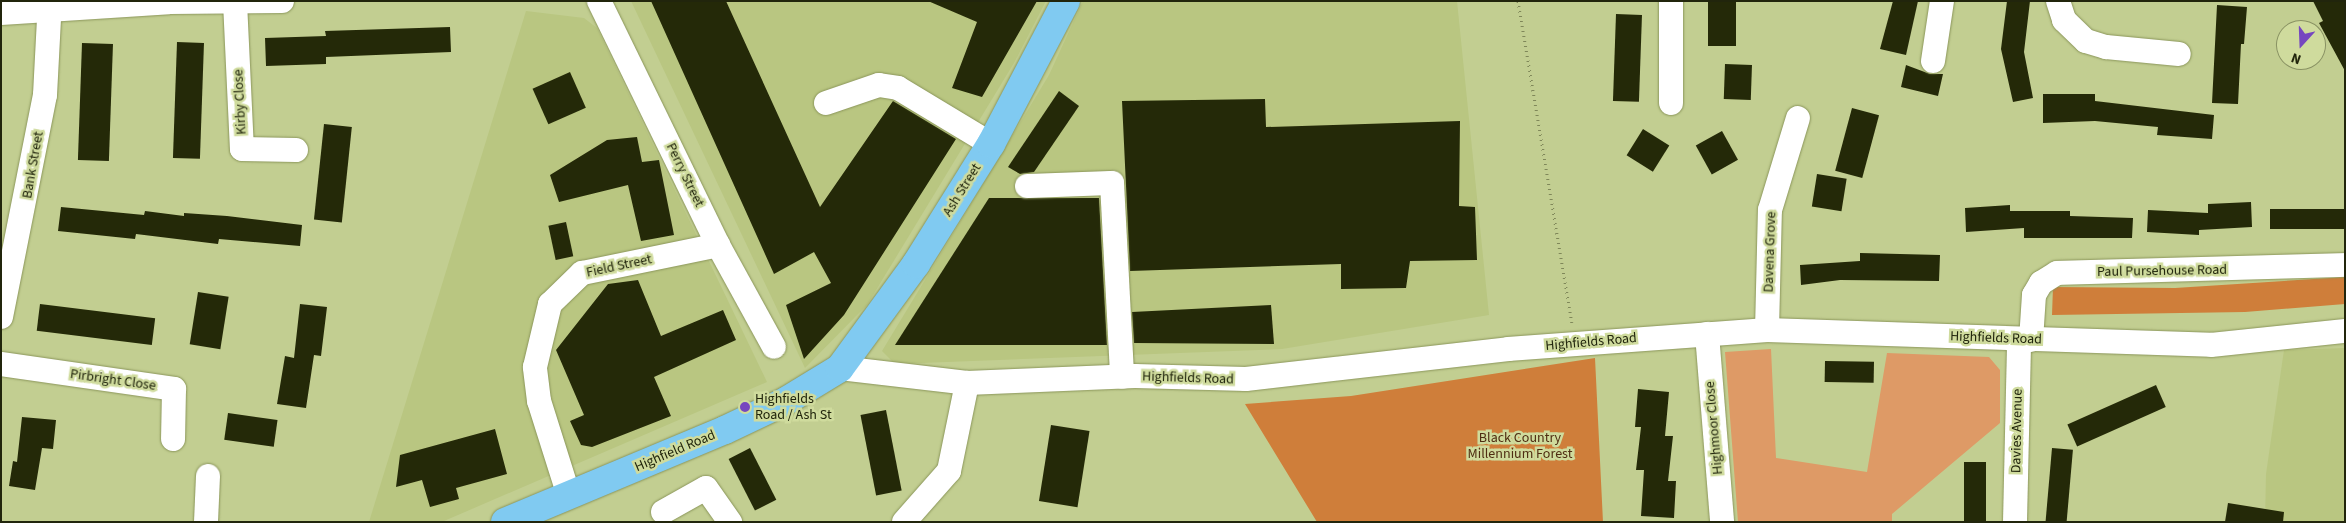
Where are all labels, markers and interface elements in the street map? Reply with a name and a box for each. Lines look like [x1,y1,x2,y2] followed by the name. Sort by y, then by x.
[2276,20,2326,70] north arrow
[2288,47,2304,69] text: N
[230,69,250,135] street label: Kirby Close
[19,130,47,200] street label: Bank Street
[662,140,708,210] street label: Perry Street
[939,160,985,220] street label: Ash Street
[1760,211,1780,293] street label: Davena Grove
[585,251,653,281] street label: Field Street
[2097,261,2227,281] street label: Paul Pursehouse Road
[1950,328,2042,348] street label: Highfields Road
[1545,330,1637,354] street label: Highfields Road
[69,366,157,394] street label: Pirbright Close
[1142,368,1234,388] street label: Highfields Road
[1702,381,1726,475] street label: Highmoor Close
[2008,389,2026,473] street label: Davies Avenue
[755,391,832,424] place label: Highfields Road / Ash St
[739,401,751,413] marker: Highfields Road / Ash St
[632,426,718,476] street label: Highfield Road
[1468,430,1572,462] park label: Black Country Millennium Forest

